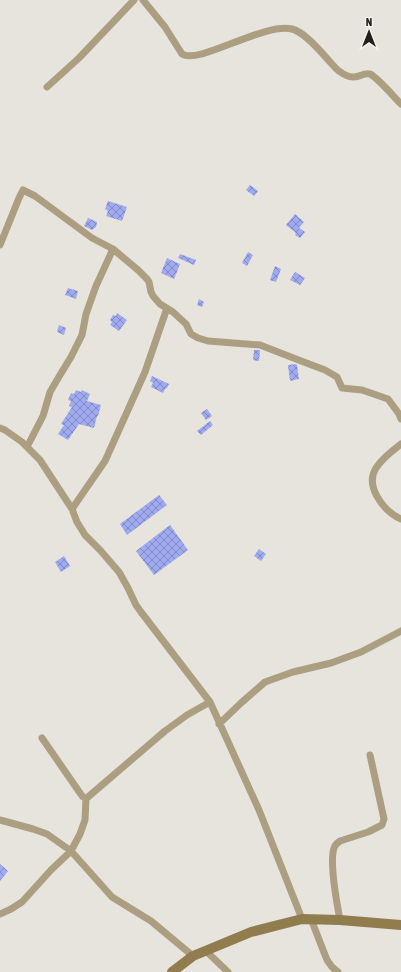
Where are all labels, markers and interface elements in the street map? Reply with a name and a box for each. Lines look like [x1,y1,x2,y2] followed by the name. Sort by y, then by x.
[349,12,389,52] north arrow
[366,16,372,28] text: N

